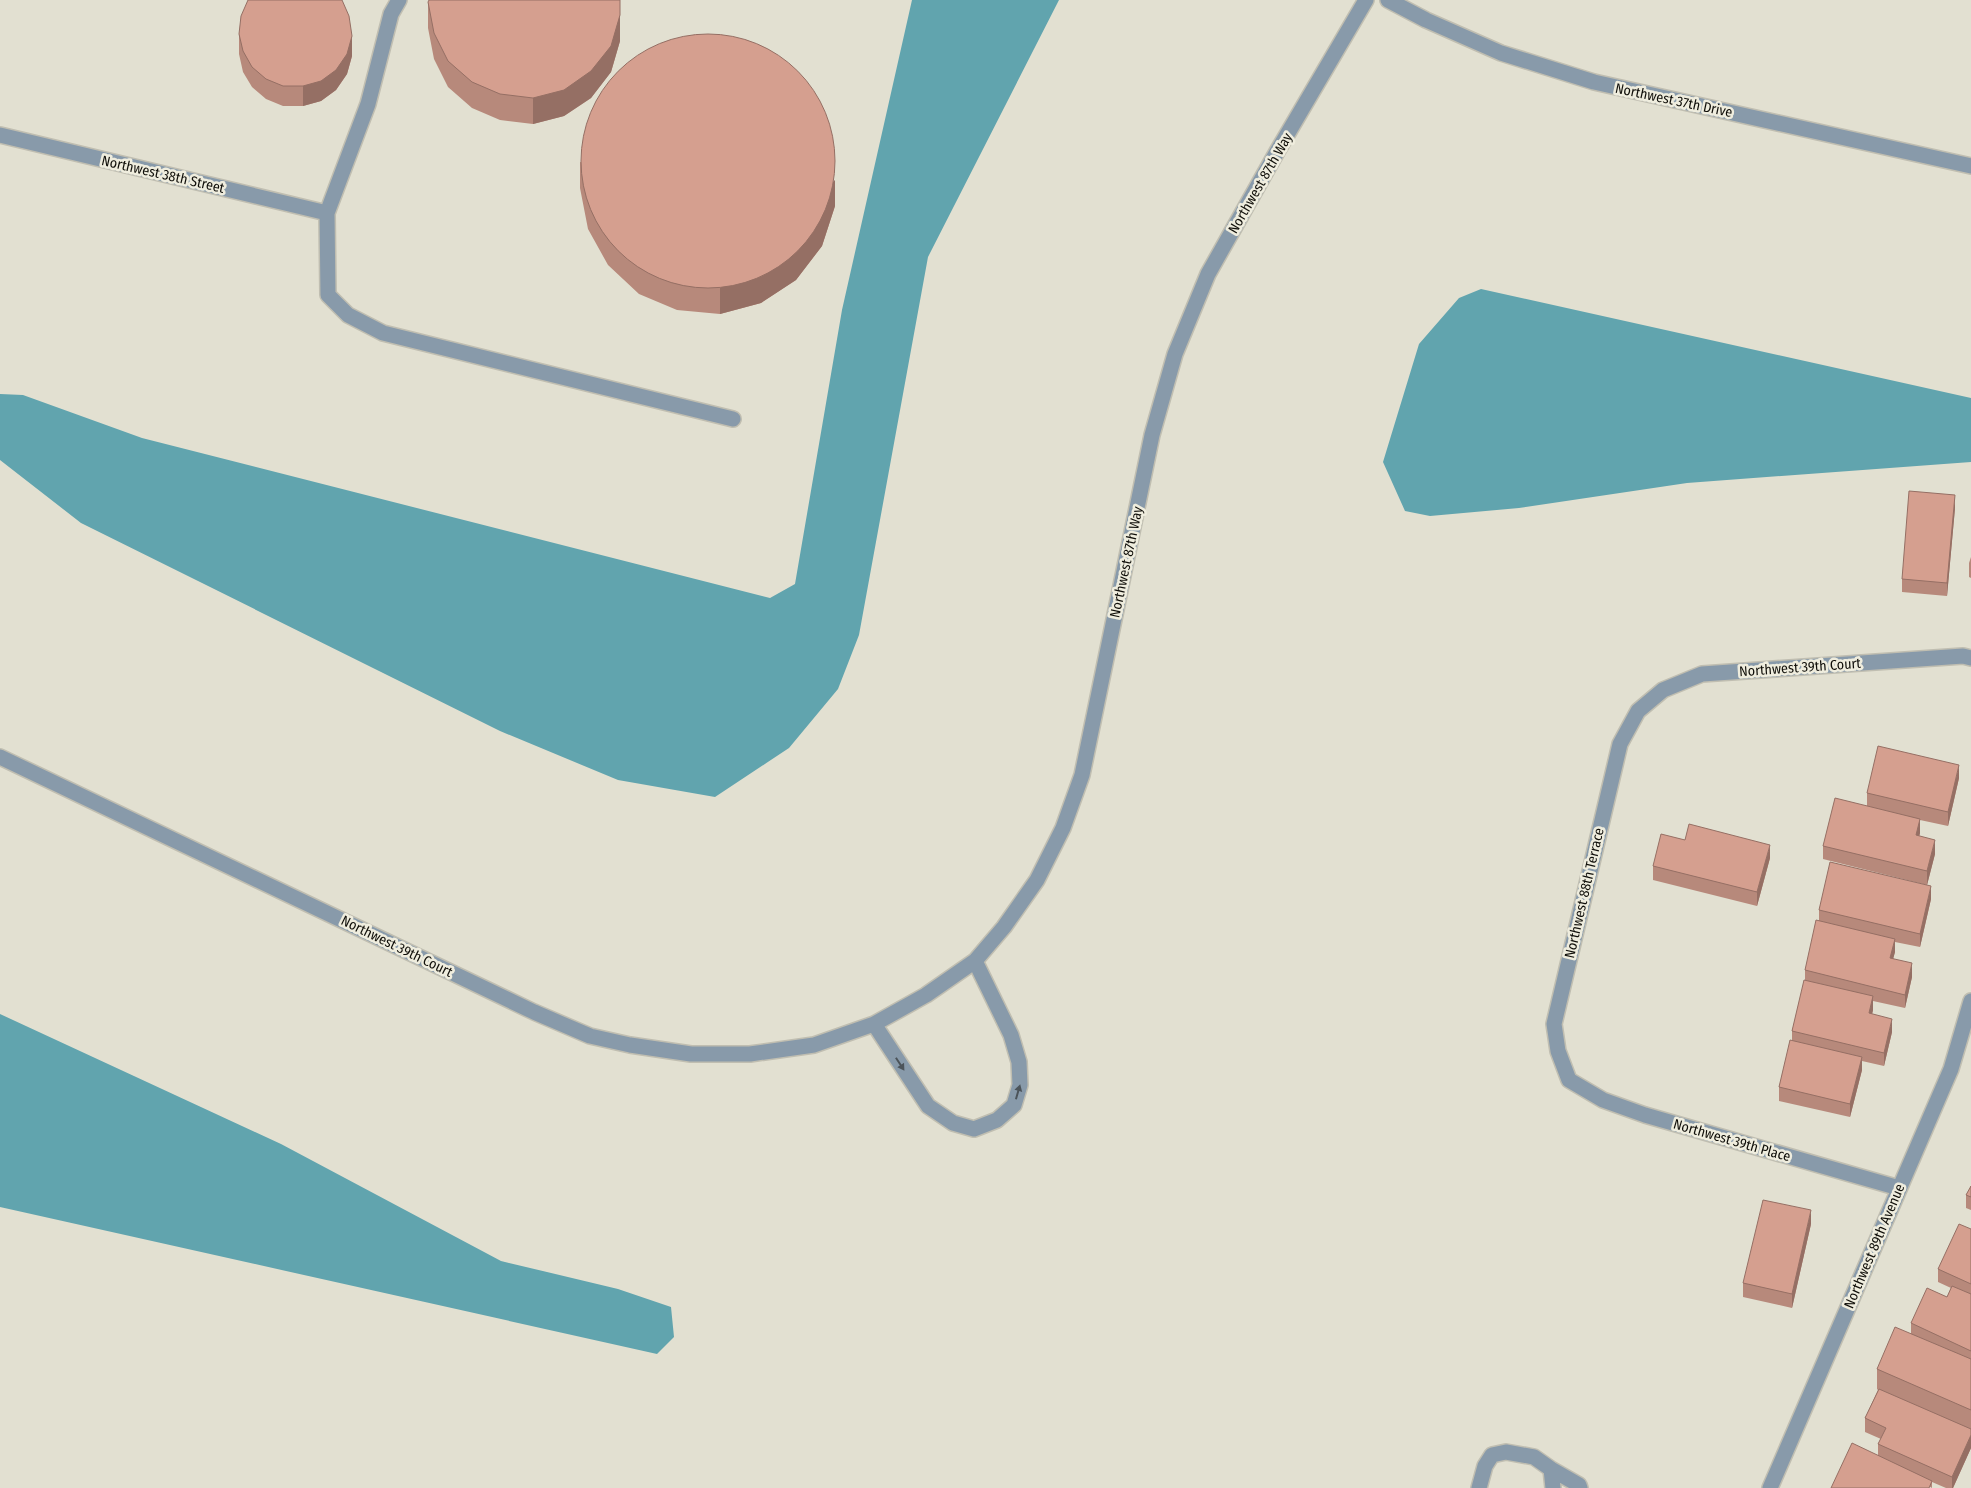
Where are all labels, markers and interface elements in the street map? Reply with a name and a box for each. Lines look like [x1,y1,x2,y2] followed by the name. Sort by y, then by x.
[1614,80,1734,121] street label: Northwest 37th Drive
[1225,129,1297,237] street label: Northwest 87th Way
[100,152,226,197] street label: Northwest 38th Street
[1106,504,1147,619] street label: Northwest 87th Way
[1739,655,1862,680] street label: Northwest 39th Court
[1561,826,1608,960] street label: Northwest 88th Terrace
[338,912,456,981] street label: Northwest 39th Court
[896,1057,905,1071] one-way arrow
[1014,1085,1022,1100] one-way arrow
[1671,1116,1793,1165] street label: Northwest 39th Place
[1841,1181,1908,1311] street label: Northwest 89th Avenue

